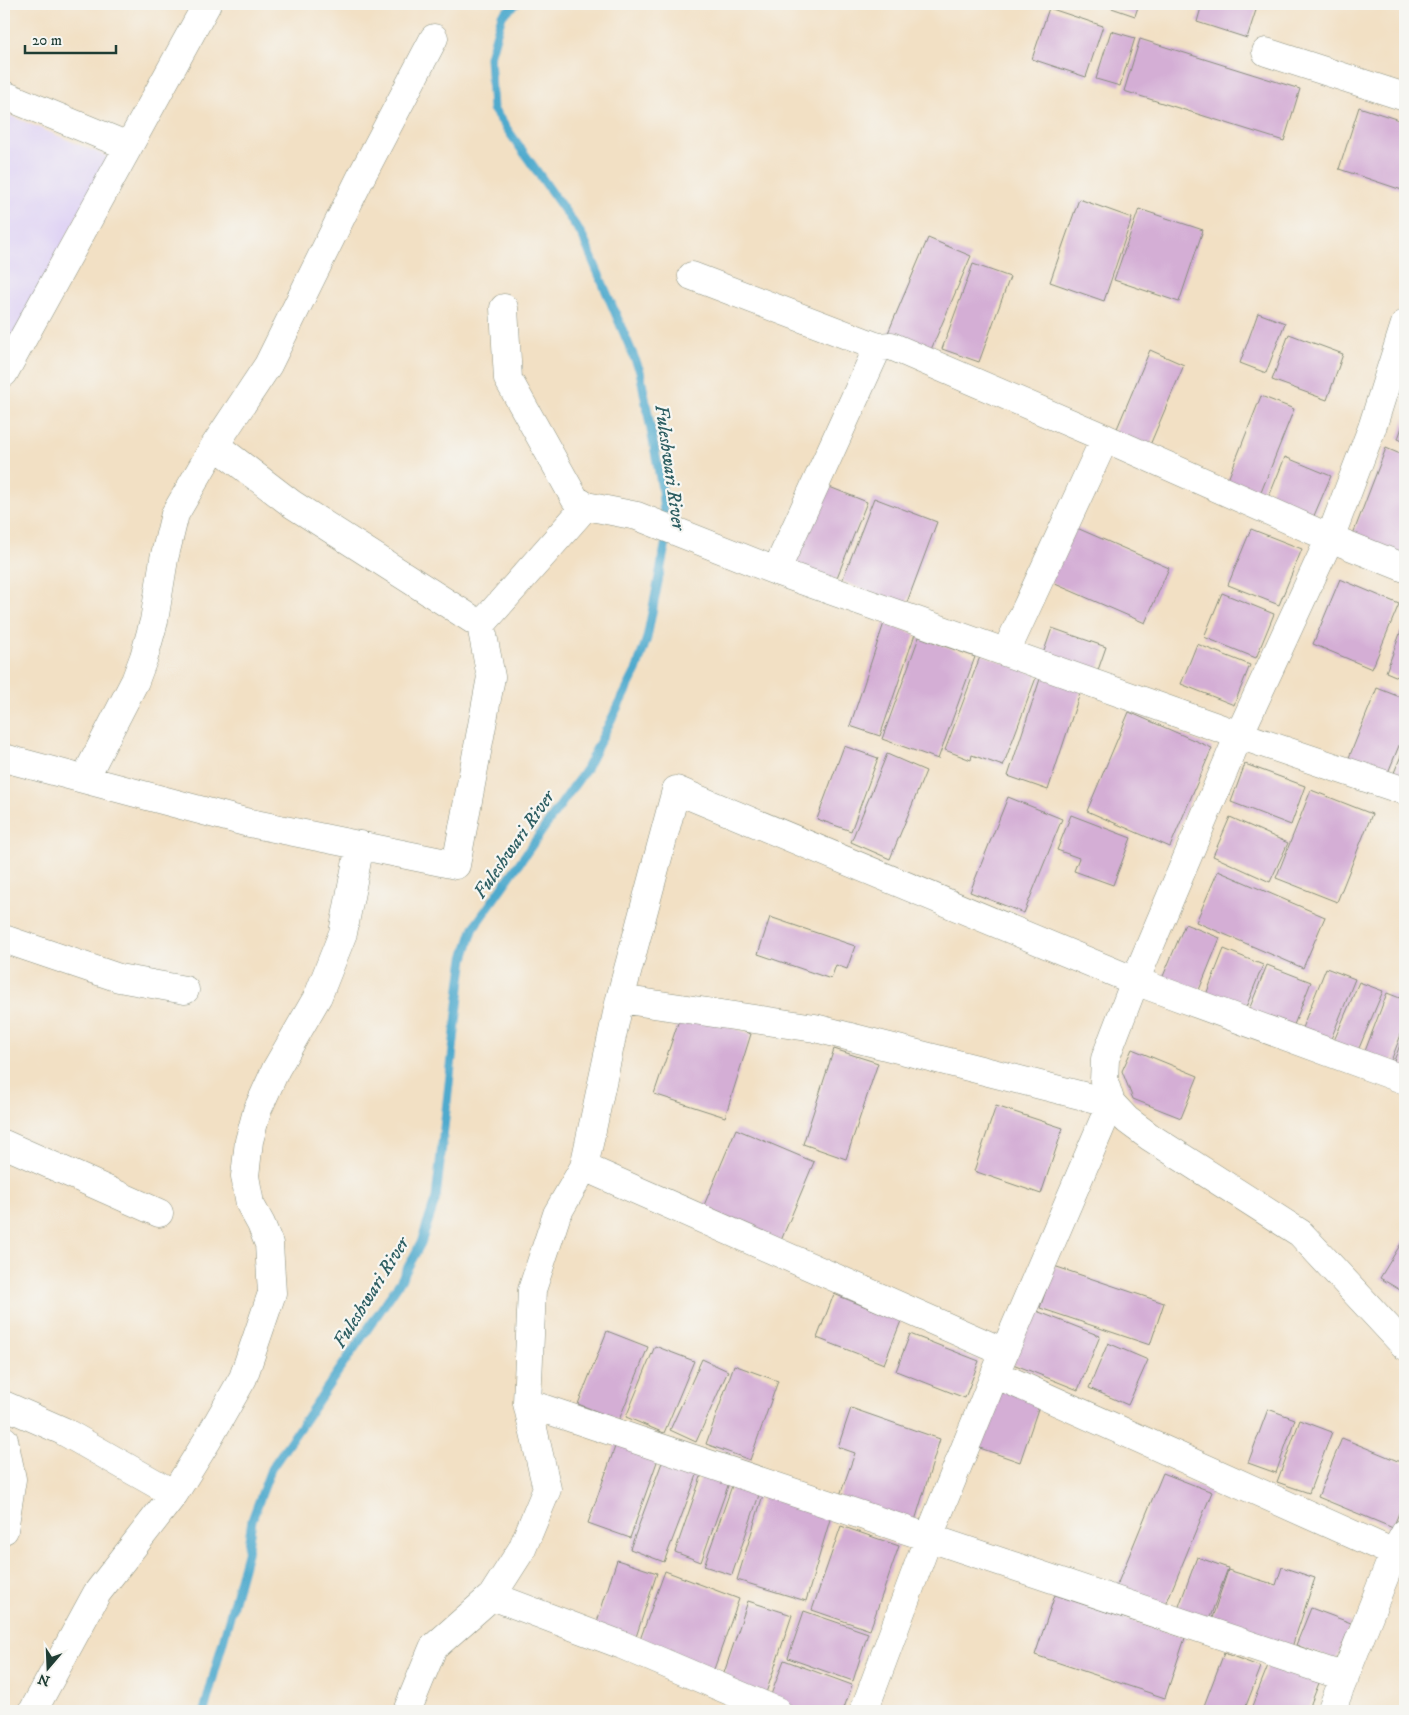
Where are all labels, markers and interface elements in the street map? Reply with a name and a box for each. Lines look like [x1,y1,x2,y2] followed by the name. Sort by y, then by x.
[25,22,116,54] scale bar
[32,31,62,50] text: 20 m
[649,403,690,534] water label: Fuleshwari River
[469,785,561,903] water label: Fuleshwari River
[328,1231,416,1352] water label: Fuleshwari River
[22,1642,72,1692] north arrow
[35,1669,52,1690] text: N

